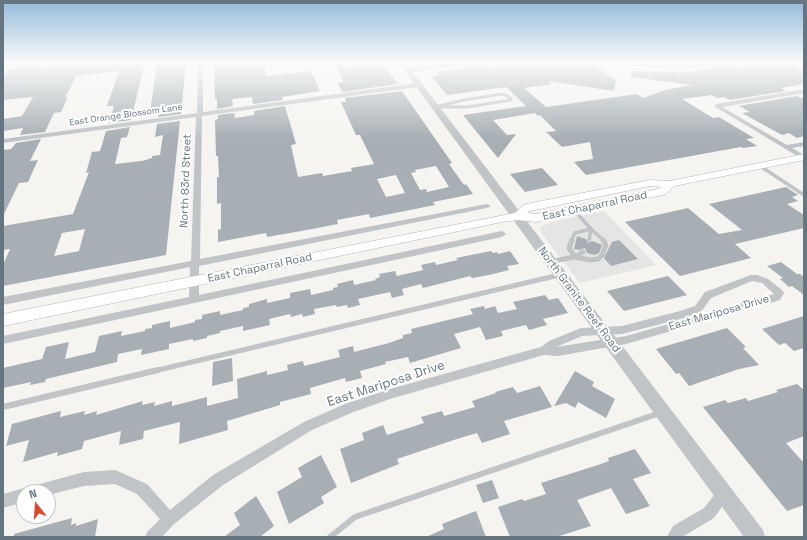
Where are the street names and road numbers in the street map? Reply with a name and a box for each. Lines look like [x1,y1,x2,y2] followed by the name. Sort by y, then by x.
[69,102,183,128] street label: East Orange Blossom Lane
[178,134,194,228] street label: North 83rd Street
[542,188,648,224] street label: East Chaparral Road
[535,245,623,355] street label: North Granite Reef Road
[207,250,313,286] street label: East Chaparral Road
[667,292,771,334] street label: East Mariposa Drive
[325,358,447,410] street label: East Mariposa Drive

